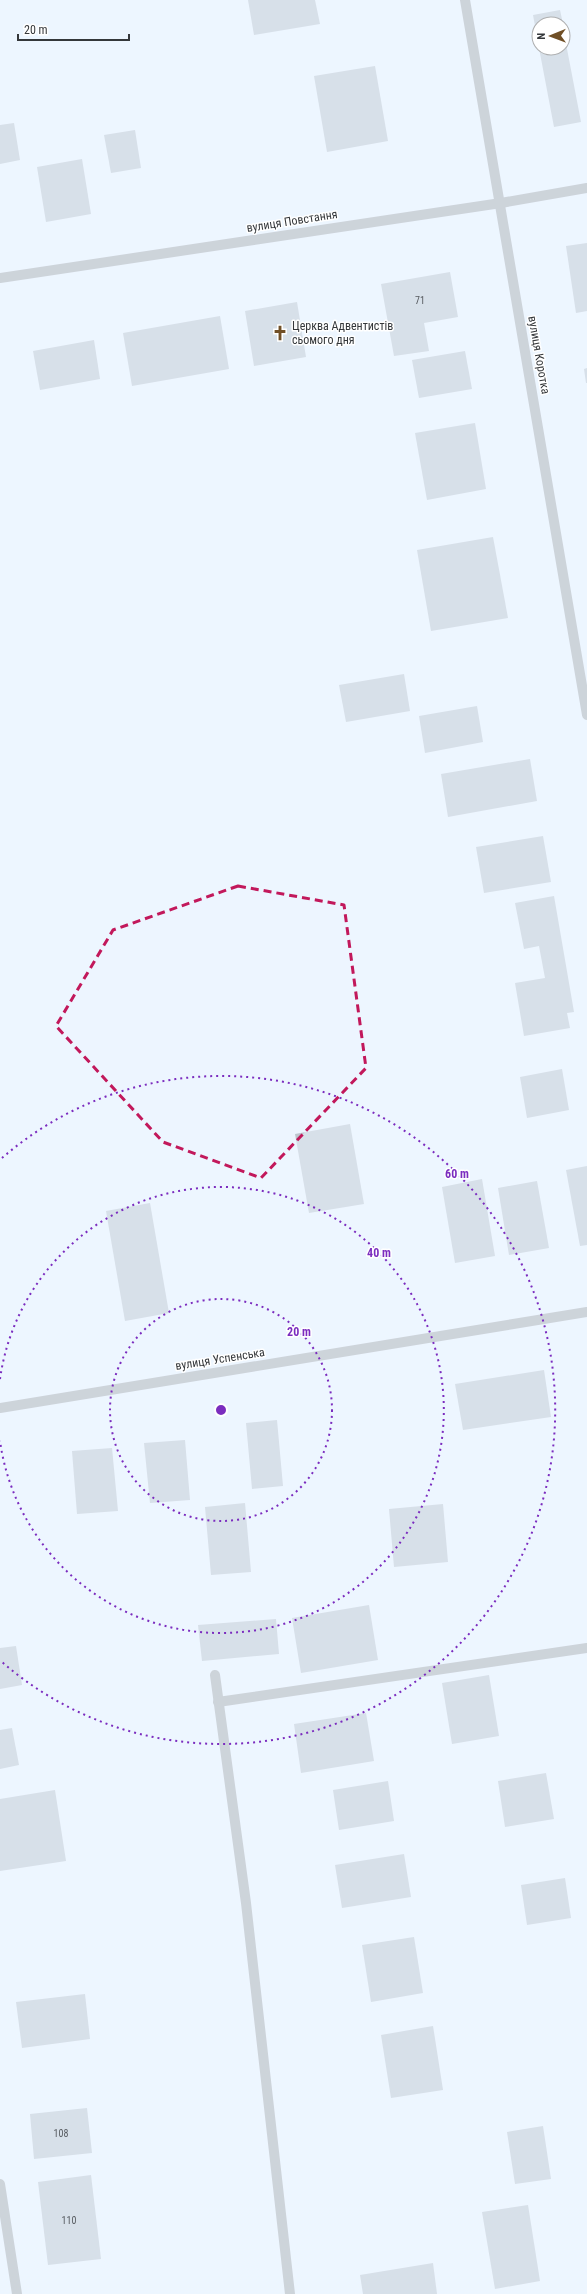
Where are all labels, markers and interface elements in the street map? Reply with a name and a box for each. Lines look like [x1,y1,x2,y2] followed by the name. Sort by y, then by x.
[18,16,129,42] scale bar
[531,16,571,56] north arrow
[24,23,48,37] text: 20 m
[535,32,548,40] text: N
[246,207,338,235] street label: вулиця Повстання
[415,295,425,306] house number: 71
[525,315,553,395] street label: вулиця Коротка
[292,319,393,347] place label: Церква Адвентистів сьомого дня
[271,324,289,342] church icon: Церква Адвентистів сьомого дня
[445,1167,469,1181] text: 60 m
[367,1246,391,1260] text: 40 m
[287,1325,311,1339] text: 20 m
[174,1345,266,1373] street label: вулиця Успенська
[214,1403,228,1417] centre of rings
[54,2128,68,2139] house number: 108
[62,2215,76,2226] house number: 110

